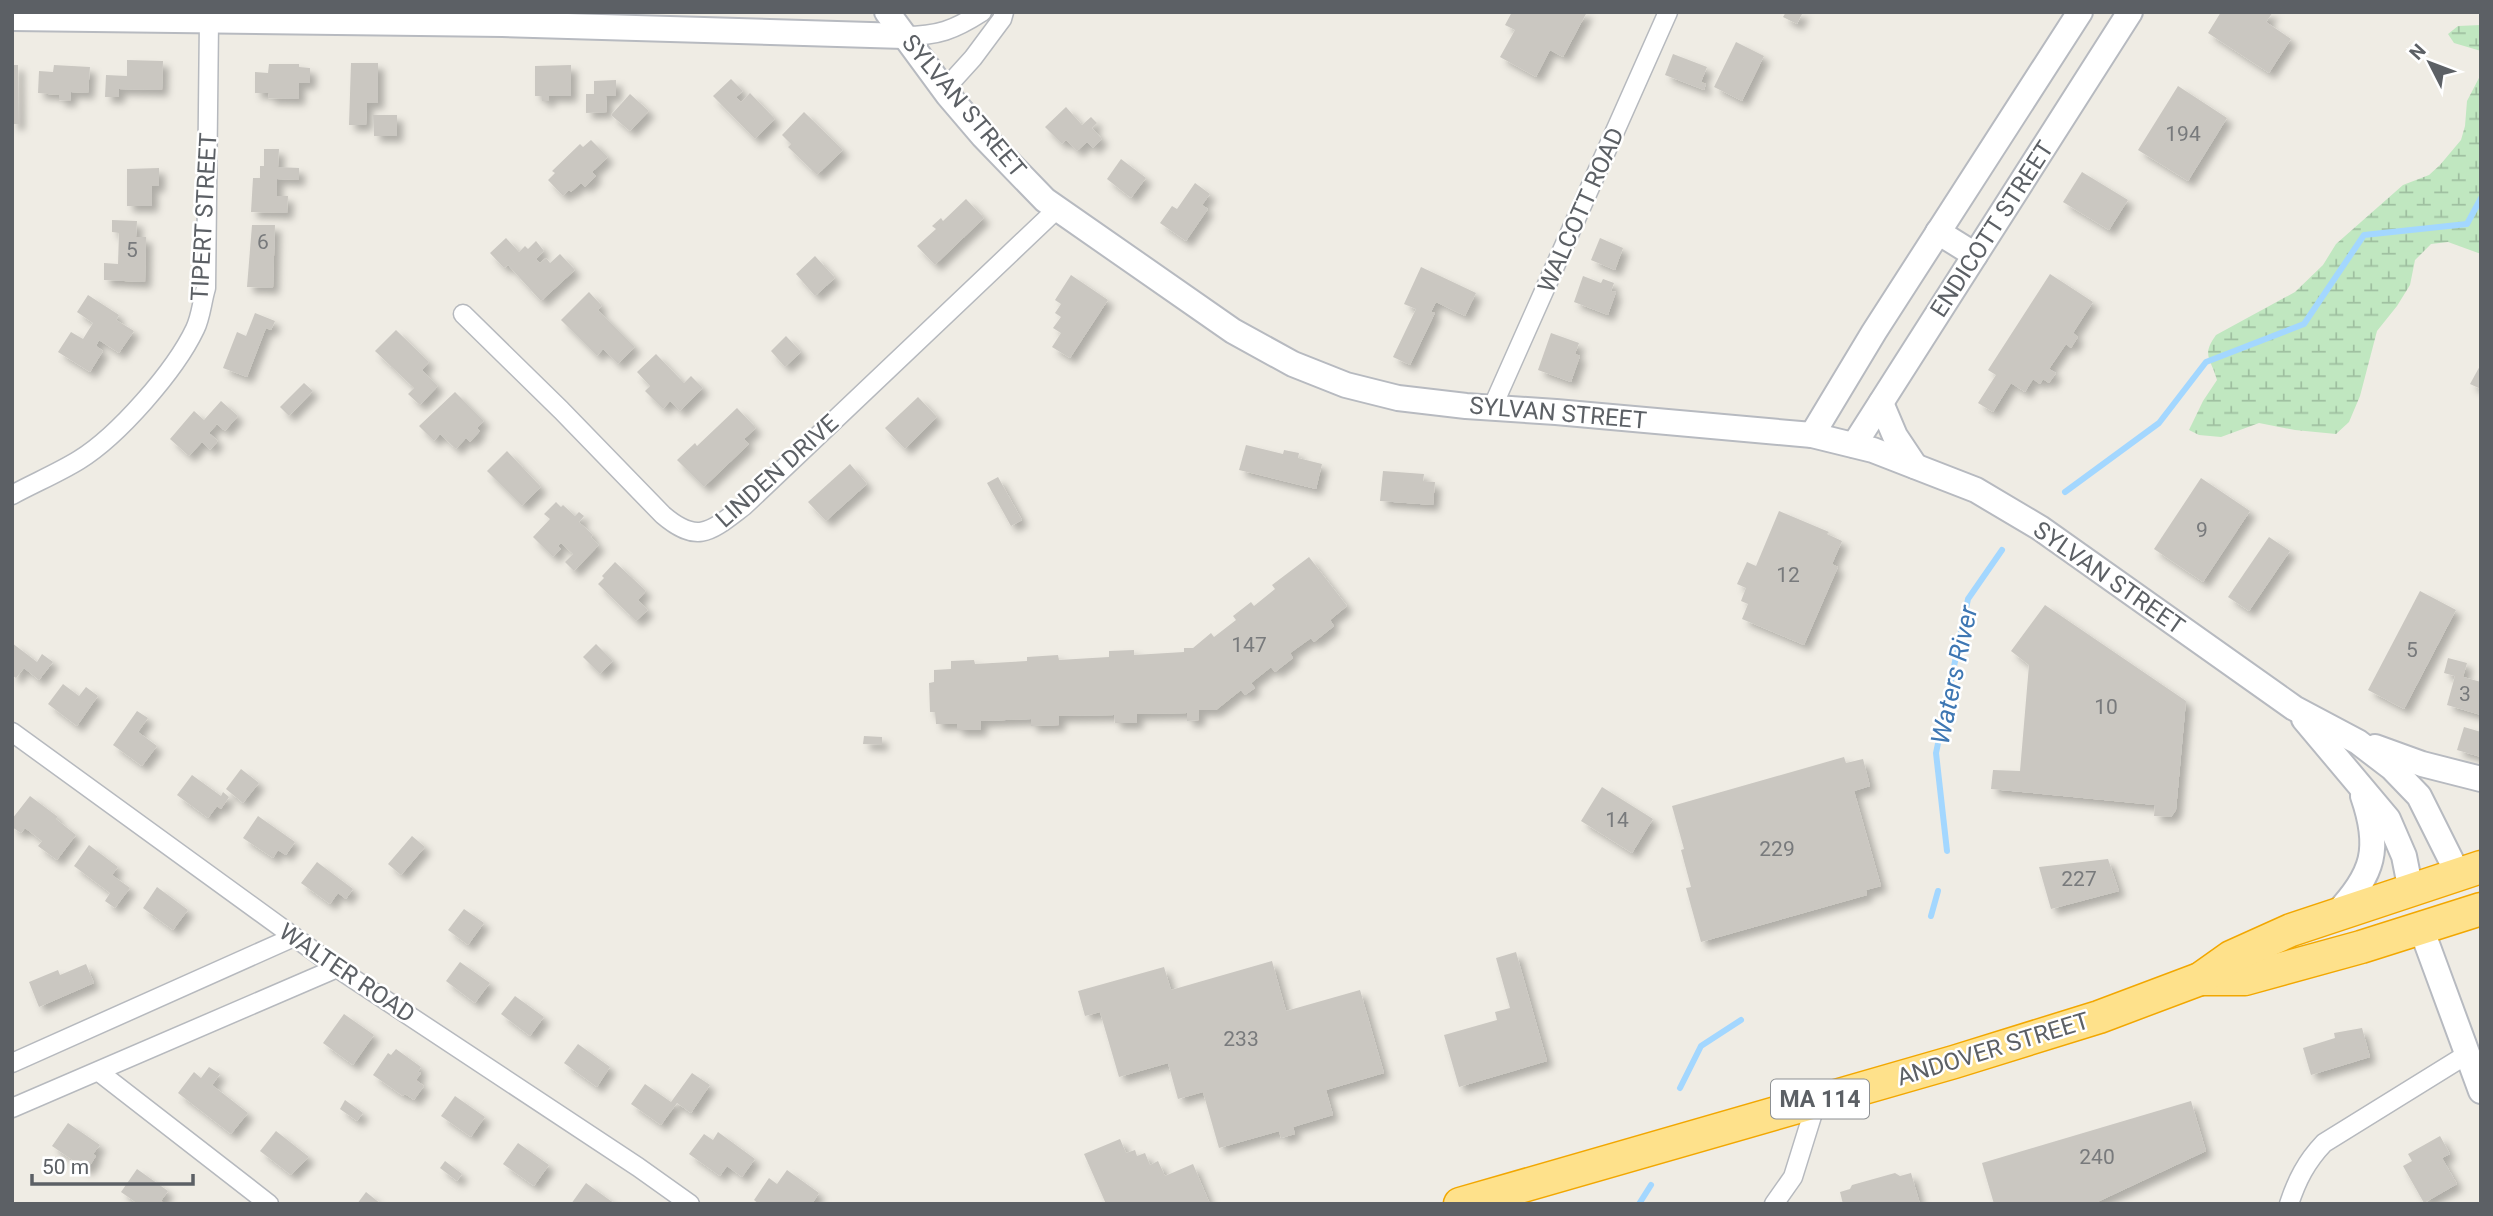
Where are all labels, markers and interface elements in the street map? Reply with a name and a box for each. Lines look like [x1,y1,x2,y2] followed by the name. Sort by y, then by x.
[2395,28,2465,98] north arrow
[896,29,1032,183] street label: SYLVAN STREET
[2405,39,2431,65] text: N
[2165,122,2201,146] house number: 194
[1532,123,1630,297] street label: WALCOTT ROAD
[186,132,222,302] street label: TIPERT STREET
[1925,136,2059,322] street label: ENDICOTT STREET
[257,230,269,254] house number: 6
[126,238,138,262] house number: 5
[1468,391,1648,435] street label: SYLVAN STREET
[710,409,844,533] street label: LINDEN DRIVE
[2028,516,2190,640] street label: SYLVAN STREET
[2196,518,2208,542] house number: 9
[1776,563,1800,587] house number: 12
[1925,602,1984,747] water label: Waters River
[1231,633,1267,657] house number: 147
[2406,638,2418,662] house number: 5
[2459,682,2471,706] house number: 3
[2094,695,2118,719] house number: 10
[1605,808,1629,832] house number: 14
[1759,837,1795,861] house number: 229
[2061,867,2097,891] house number: 227
[274,917,420,1029] street label: WALTER ROAD
[1893,1006,2093,1092] street label: ANDOVER STREET
[1223,1027,1259,1051] house number: 233
[1771,1080,1869,1118] road number: MA 114
[32,1142,192,1186] scale bar
[2079,1145,2115,1169] house number: 240
[42,1155,89,1179] text: 50 m

